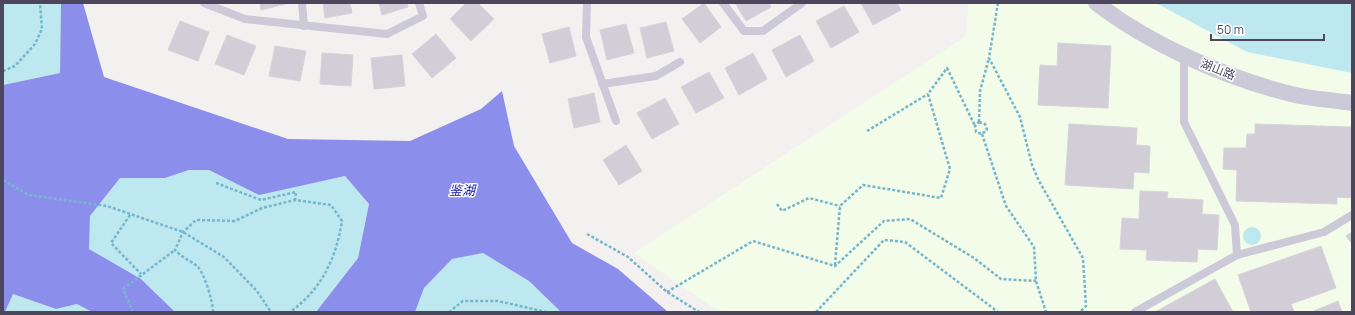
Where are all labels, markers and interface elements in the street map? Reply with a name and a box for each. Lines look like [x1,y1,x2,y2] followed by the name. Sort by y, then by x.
[1211,16,1324,42] scale bar
[1217,21,1244,38] text: 50 m
[1198,54,1238,84] street label: 湖山路
[449,181,477,199] water label: 鉴湖

